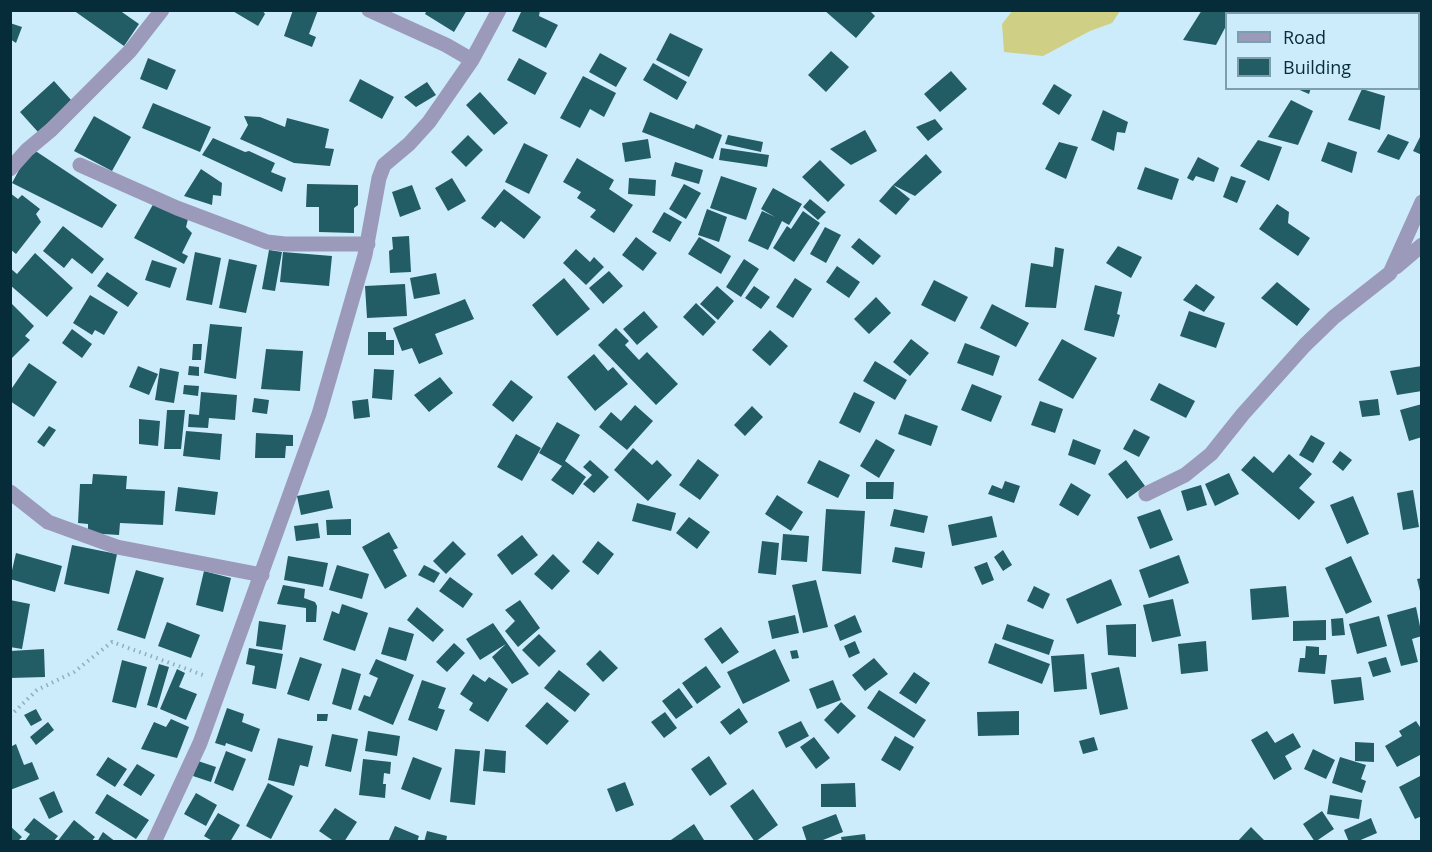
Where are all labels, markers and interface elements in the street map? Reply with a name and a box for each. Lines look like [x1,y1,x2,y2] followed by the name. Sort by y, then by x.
[1225,12,1420,90] legend
[1283,25,1326,49] text: Road
[1283,55,1351,79] text: Building

